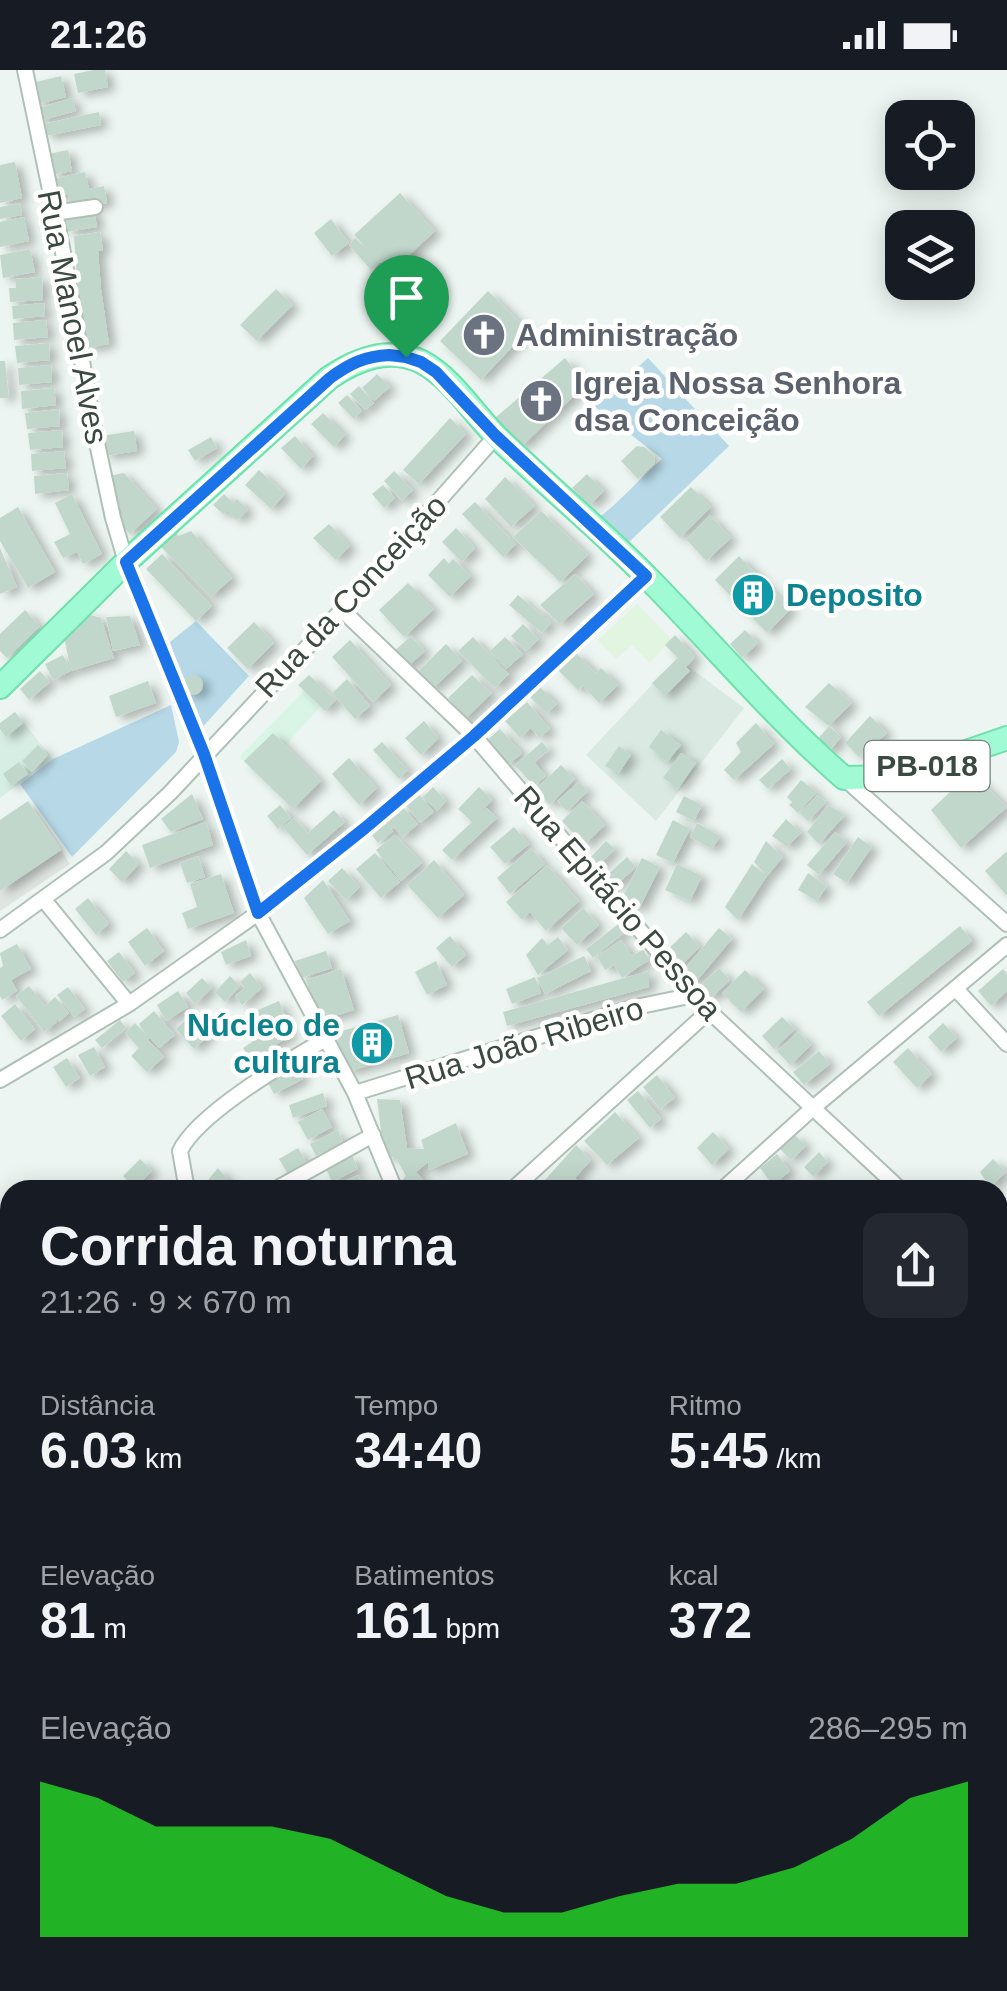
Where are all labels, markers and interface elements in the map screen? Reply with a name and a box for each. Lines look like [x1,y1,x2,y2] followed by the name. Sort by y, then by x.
[50,14,147,56] text: 21:26
[885,100,975,300] map controls
[885,100,975,190] button: locate
[31,187,115,447] street label: Rua Manoel Alves
[885,210,975,300] button: layers
[364,255,449,358] pin
[379,270,434,325] icon: arrive
[461,312,507,358] church icon: Administração
[516,317,738,353] place label: Administração
[574,365,901,438] place label: Igreja Nossa Senhora dsa Conceição
[518,378,564,424] church icon: Igreja Nossa Senhora dsa Conceição
[248,487,454,705] street label: Rua da Conceição
[730,572,776,618] building icon: Deposito
[786,577,923,613] place label: Deposito
[864,741,990,791] road number: PB-018
[507,779,729,1027] street label: Rua Epitácio Pessoa
[401,990,647,1096] street label: Rua João Ribeiro
[187,1007,340,1080] place label: Núcleo de cultura
[349,1020,395,1066] building icon: Núcleo de cultura
[863,1213,968,1318] button: share
[40,1215,456,1277] text: Corrida noturna
[40,1284,292,1320] text: 21:26 · 9 × 670 m
[40,1390,155,1421] text: Distância
[354,1390,438,1421] text: Tempo
[669,1390,742,1421] text: Ritmo
[40,1423,137,1479] text: 6.03
[354,1423,482,1479] text: 34:40
[669,1423,769,1479] text: 5:45
[137,1443,182,1474] text: km
[769,1443,822,1474] text: /km
[40,1560,155,1591] text: Elevação
[354,1560,494,1591] text: Batimentos
[669,1560,718,1591] text: kcal
[40,1593,96,1649] text: 81
[354,1593,438,1649] text: 161
[669,1593,752,1649] text: 372
[96,1613,127,1644] text: m
[438,1613,500,1644] text: bpm
[40,1710,172,1746] text: Elevação
[808,1710,968,1746] text: 286–295 m

